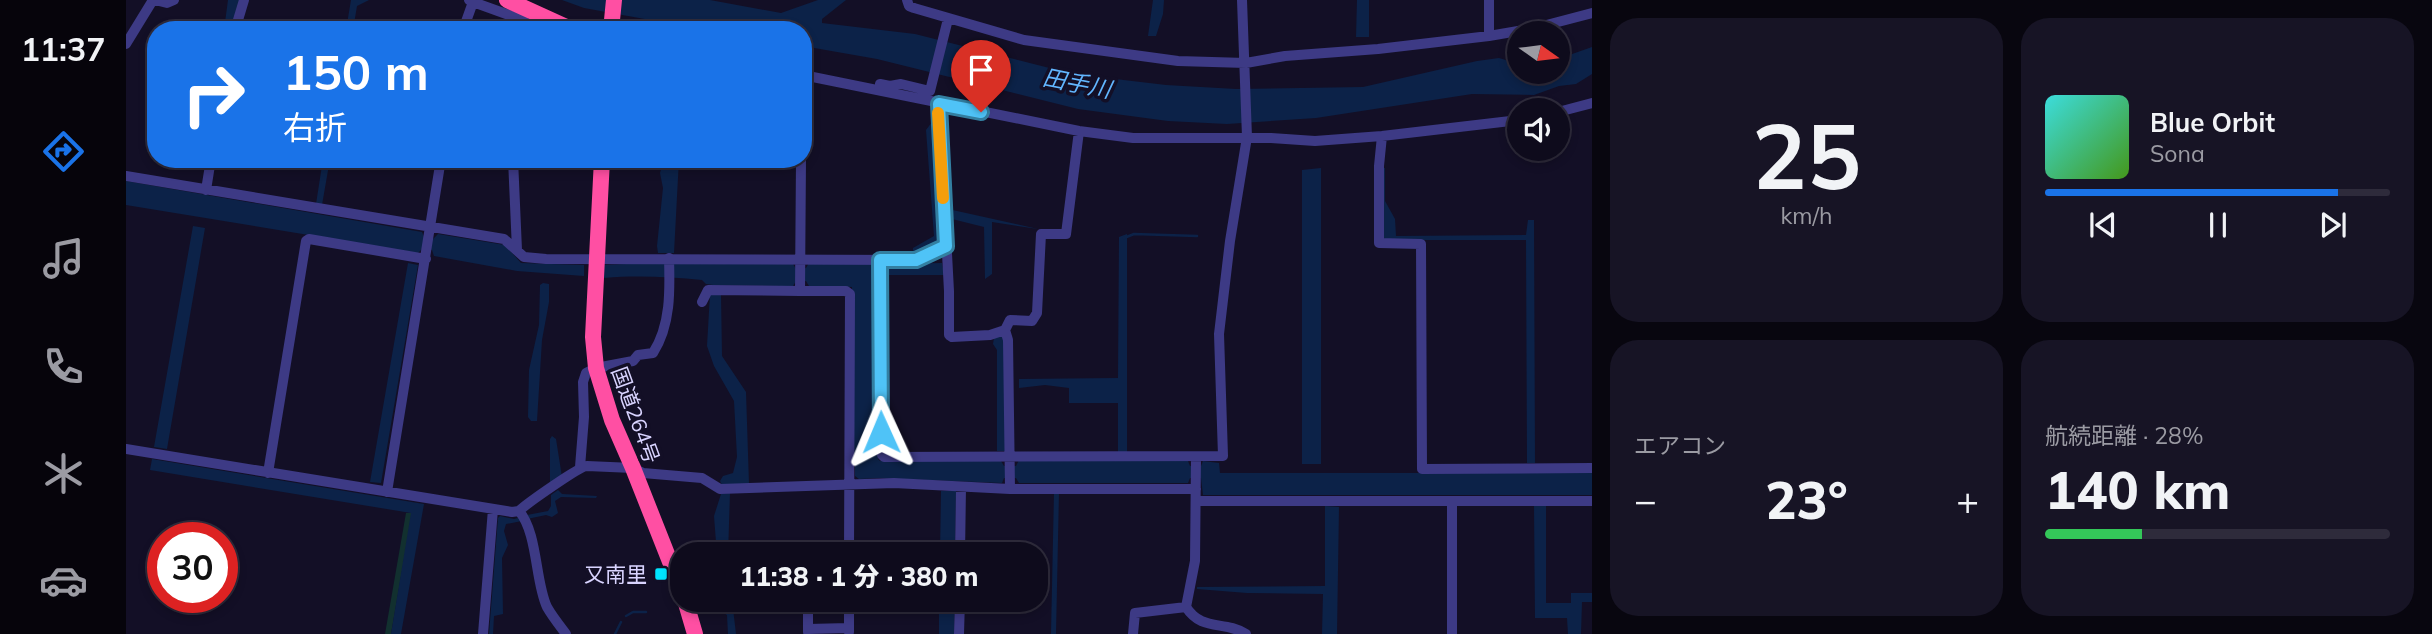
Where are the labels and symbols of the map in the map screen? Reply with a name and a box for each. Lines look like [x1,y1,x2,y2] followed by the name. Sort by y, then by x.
[1507,21,1570,84] north arrow
[951,40,1011,112] pin
[1040,62,1117,104] water label: 田手川
[607,363,665,467] street label: 国道264号
[844,395,918,469] position arrow
[147,522,238,613] speed limit sign: 30
[584,561,647,587] place label: 又南里
[653,566,669,582] marker: 又南里

